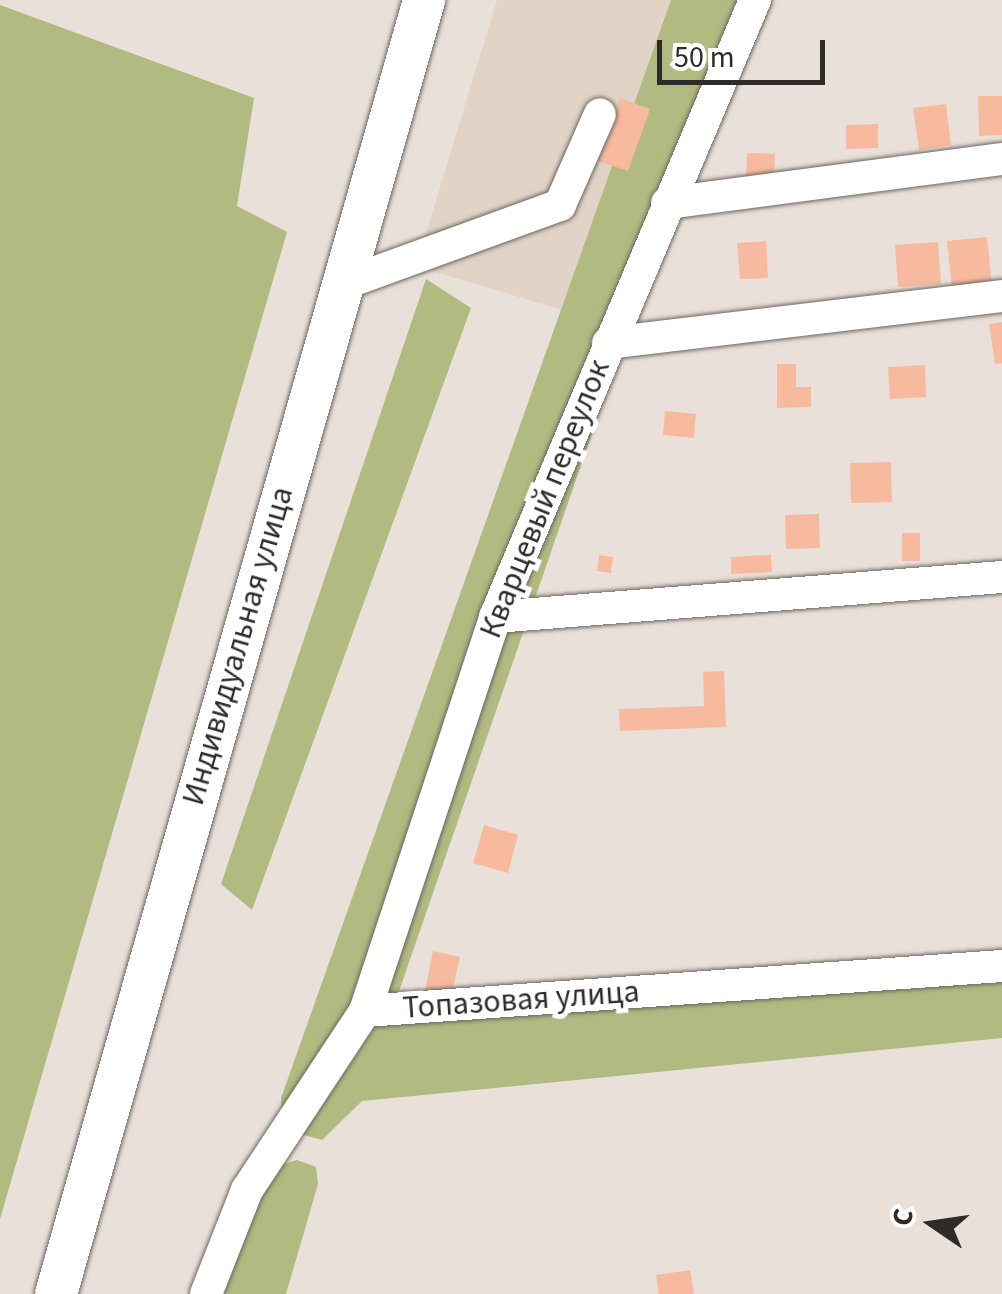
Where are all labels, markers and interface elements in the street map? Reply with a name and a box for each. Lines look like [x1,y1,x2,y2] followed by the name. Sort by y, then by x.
[662,20,830,82] scale bar
[674,36,735,79] text: 50 m
[472,354,618,644] street label: Кварцевый переулок
[174,482,302,810] street label: Индивидуальная улица
[401,973,641,1027] street label: Топазовая улица
[882,1174,982,1274] north arrow
[881,1205,924,1230] text: С

